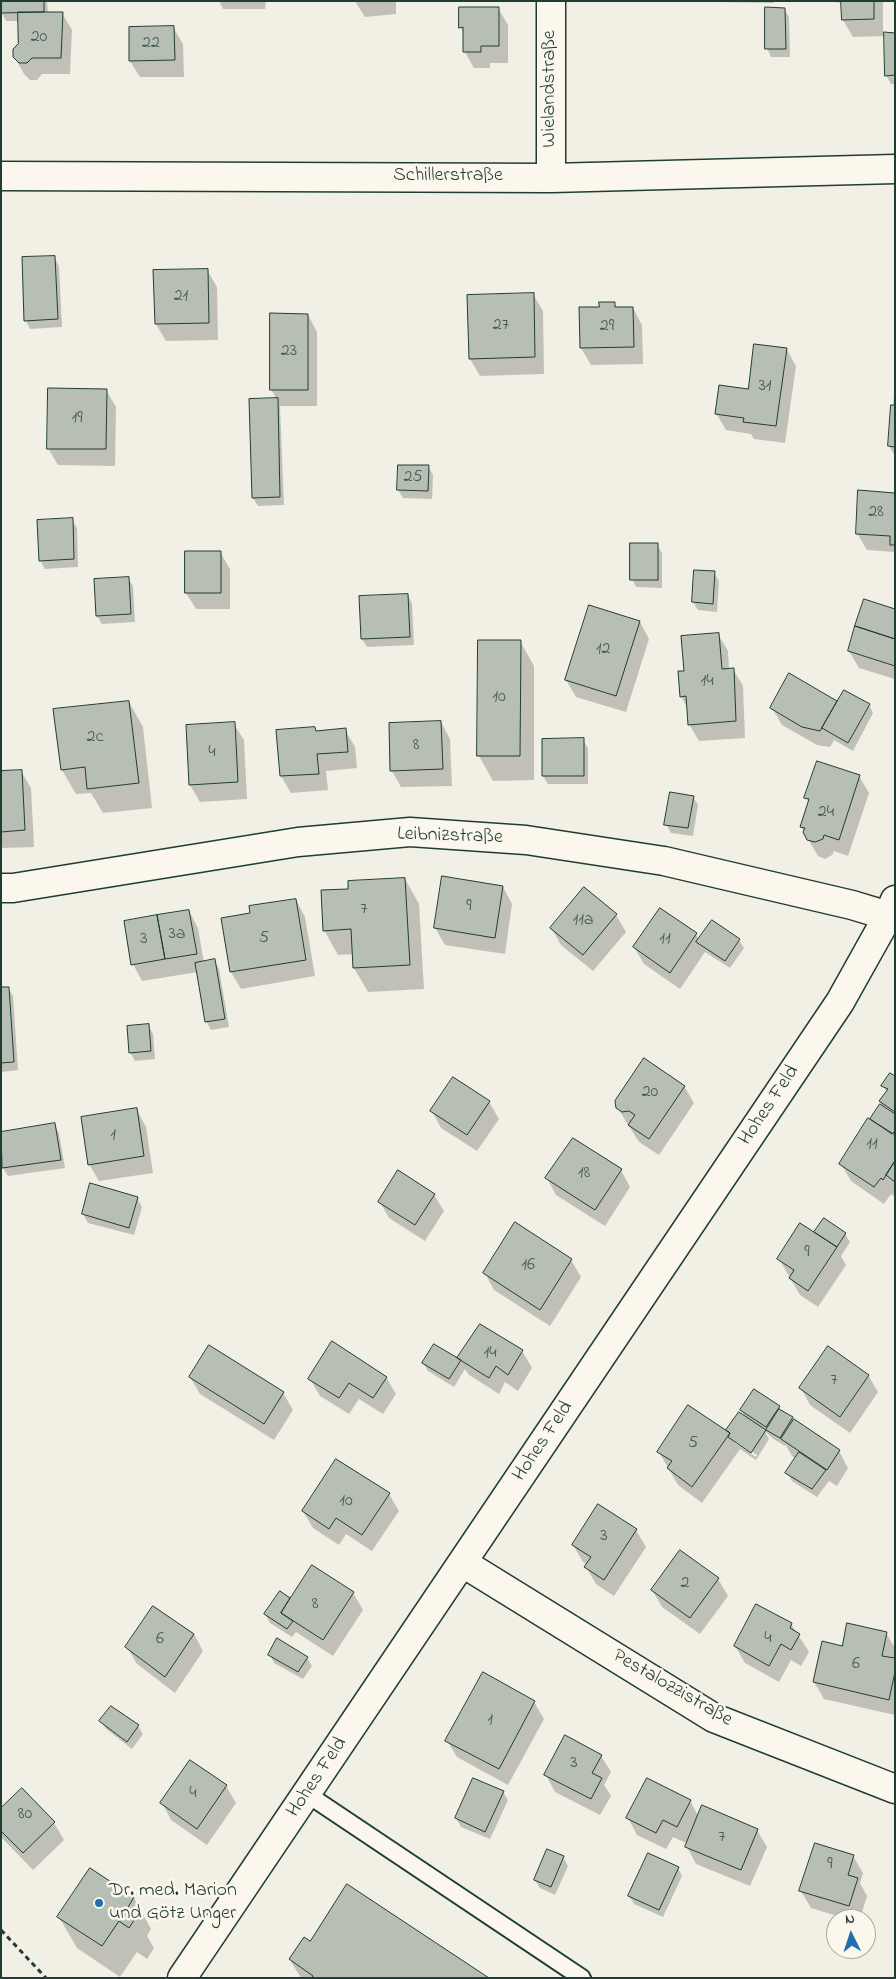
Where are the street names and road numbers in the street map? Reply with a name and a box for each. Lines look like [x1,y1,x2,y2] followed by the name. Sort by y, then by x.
[539,30,563,148] street label: Wielandstraße
[393,165,503,189] street label: Schillerstraße
[397,823,503,851] street label: Leibnizstraße
[734,1061,806,1151] street label: Hohes Feld
[508,1397,580,1487] street label: Hohes Feld
[608,1645,736,1733] street label: Pestalozzistraße
[282,1733,354,1823] street label: Hohes Feld

